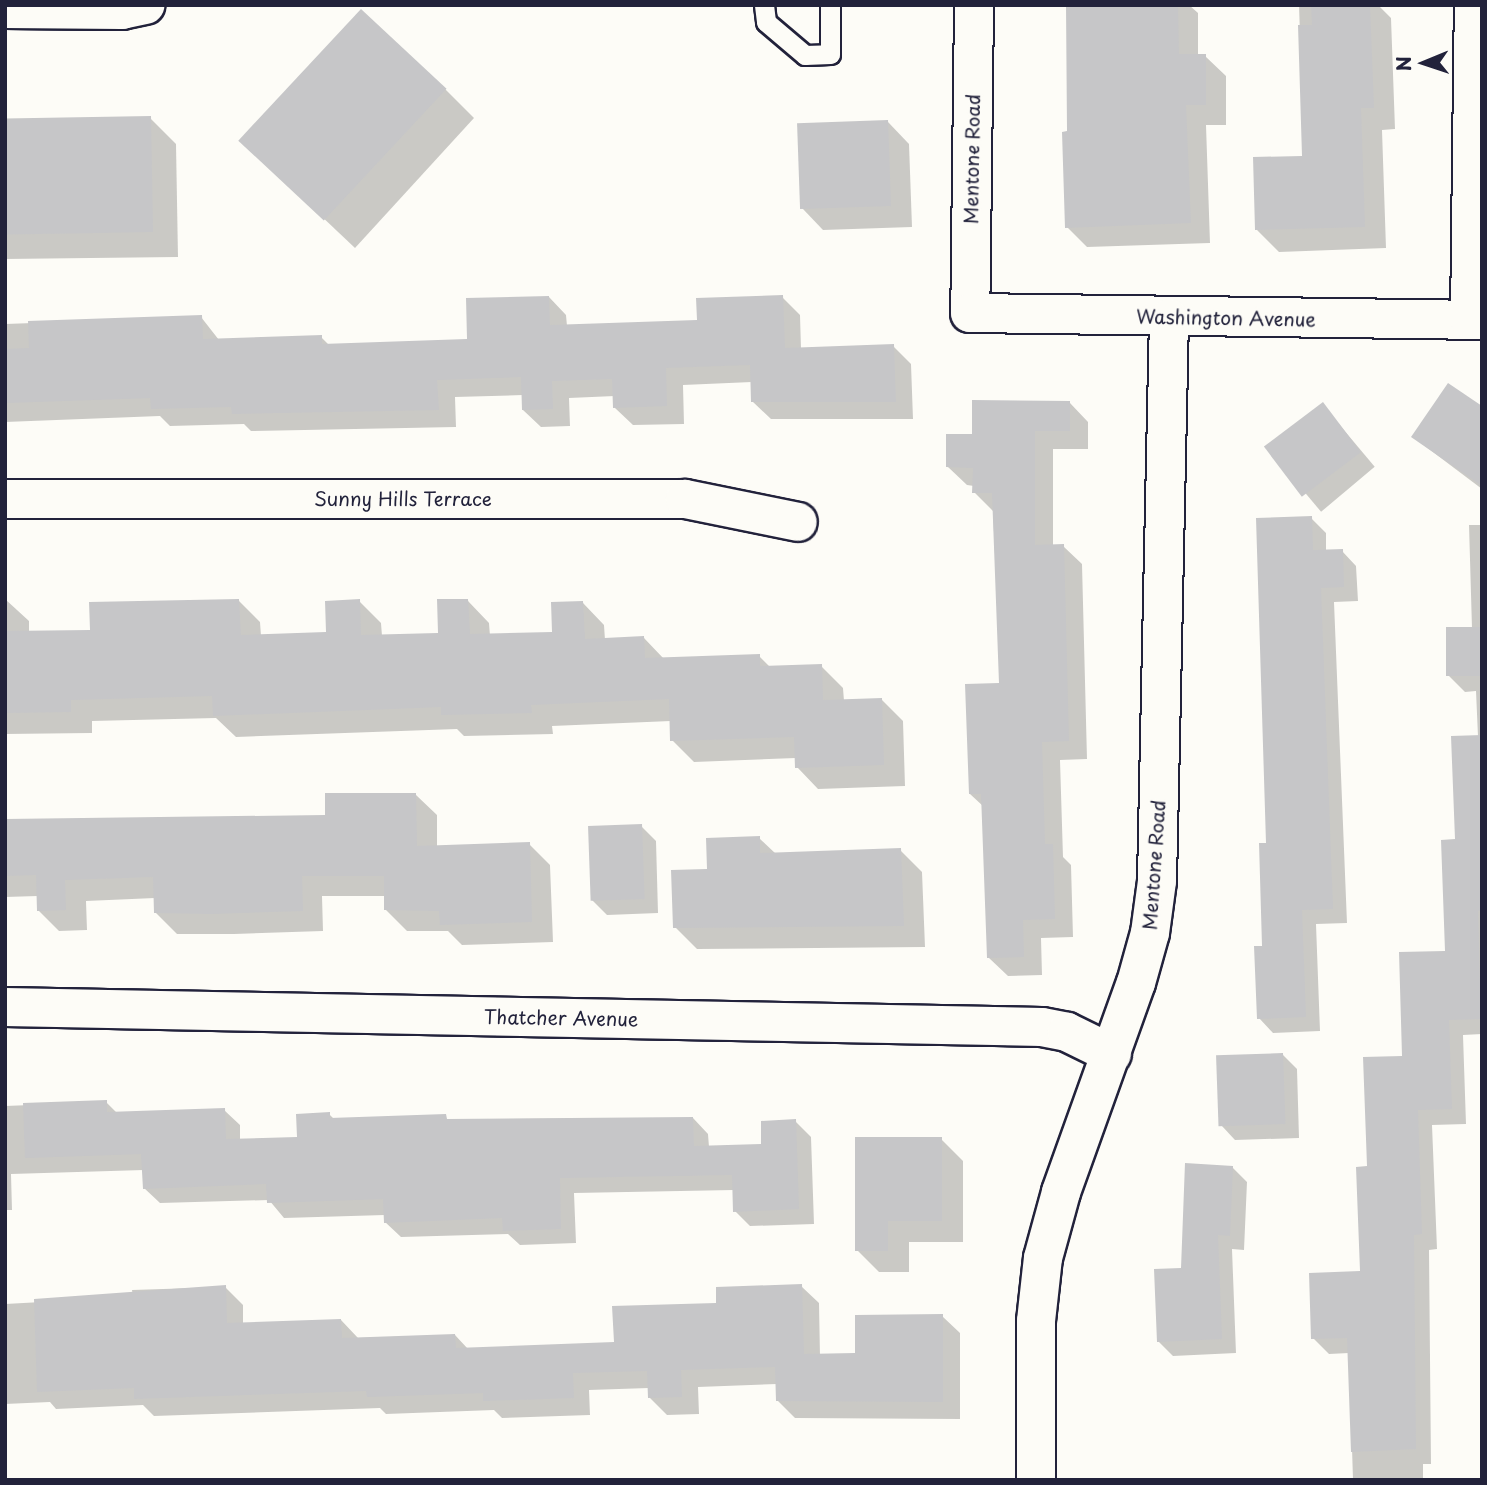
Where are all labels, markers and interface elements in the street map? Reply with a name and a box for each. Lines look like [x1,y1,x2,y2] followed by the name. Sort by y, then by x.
[1389,28,1459,98] north arrow
[1389,56,1417,72] text: N
[959,93,985,225] street label: Mentone Road
[1137,305,1315,331] street label: Washington Avenue
[314,488,492,510] street label: Sunny Hills Terrace
[1138,799,1170,931] street label: Mentone Road
[484,1005,638,1031] street label: Thatcher Avenue

